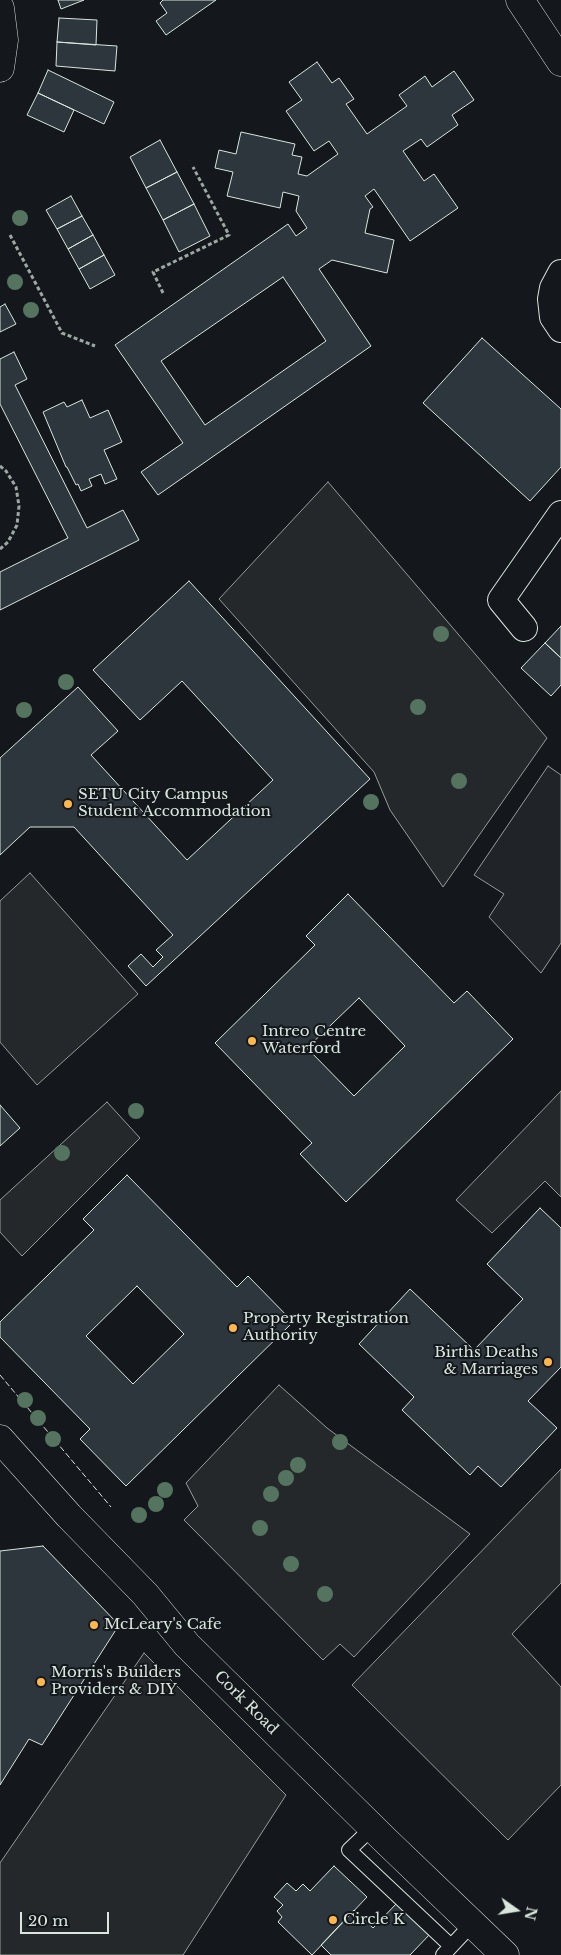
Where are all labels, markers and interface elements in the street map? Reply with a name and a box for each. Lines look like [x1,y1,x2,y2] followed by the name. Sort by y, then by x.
[78,786,271,821] place label: SETU City Campus Student Accommodation
[62,798,74,810] marker: SETU City Campus Student Accommodation
[262,1023,366,1058] place label: Intreo Centre Waterford
[246,1035,258,1047] marker: Intreo Centre Waterford
[243,1310,409,1345] place label: Property Registration Authority
[227,1322,239,1334] marker: Property Registration Authority
[434,1344,538,1379] place label: Births Deaths & Marriages
[542,1356,554,1368] marker: Births Deaths & Marriages
[104,1616,222,1634] place label: McLeary's Cafe
[88,1619,100,1631] marker: McLeary's Cafe
[51,1664,181,1699] place label: Morris's Builders Providers & DIY
[210,1667,282,1739] street label: Cork Road
[35,1676,47,1688] marker: Morris's Builders Providers & DIY
[491,1885,541,1935] north arrow
[22,1902,111,1934] scale bar
[520,1905,541,1922] text: N
[28,1911,68,1930] text: 20 m
[343,1911,405,1929] place label: Circle K
[327,1914,339,1926] marker: Circle K

